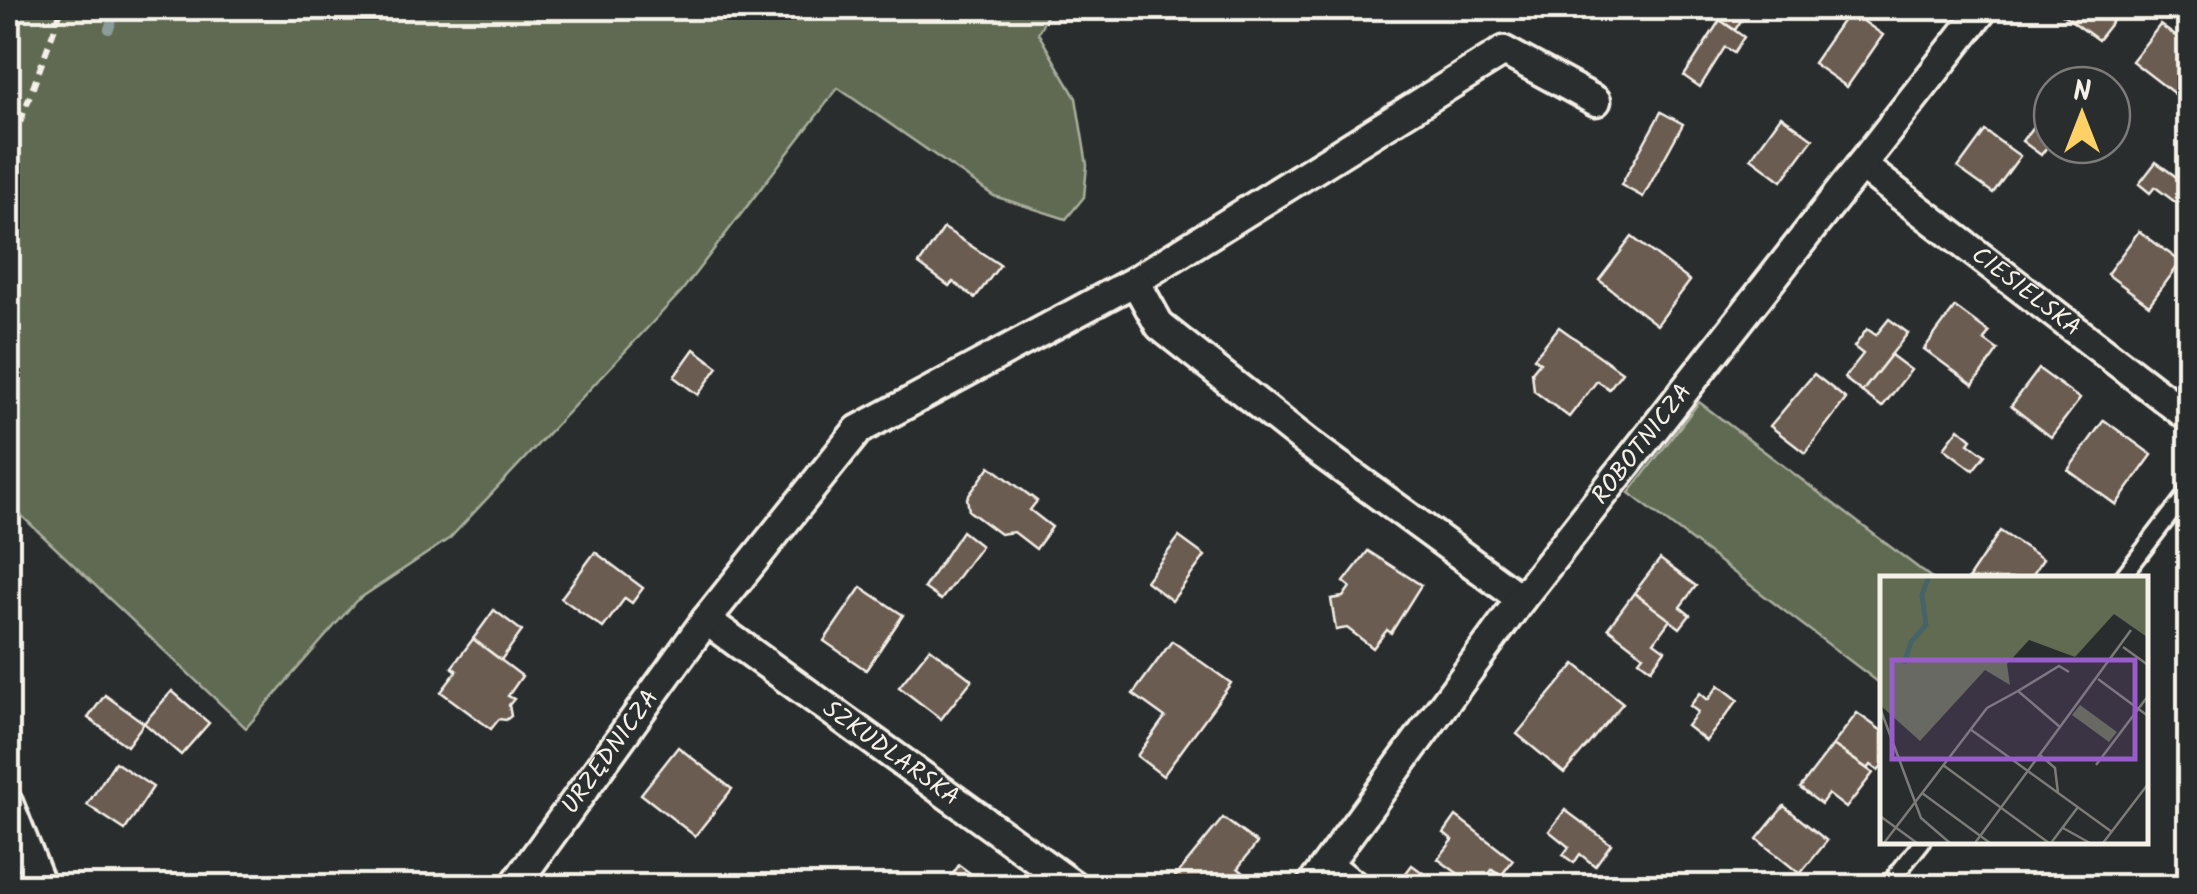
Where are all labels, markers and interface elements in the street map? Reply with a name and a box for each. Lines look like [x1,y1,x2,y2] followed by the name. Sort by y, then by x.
[2032,65,2132,165] north arrow
[2073,70,2091,115] text: N
[1962,236,2090,347] street label: CIESIELSKA
[1582,375,1703,514] street label: ROBOTNICZA
[1880,576,2147,844] inset map
[552,681,670,823] street label: URZĘDNICZA
[814,690,968,817] street label: SZKUDLARSKA

